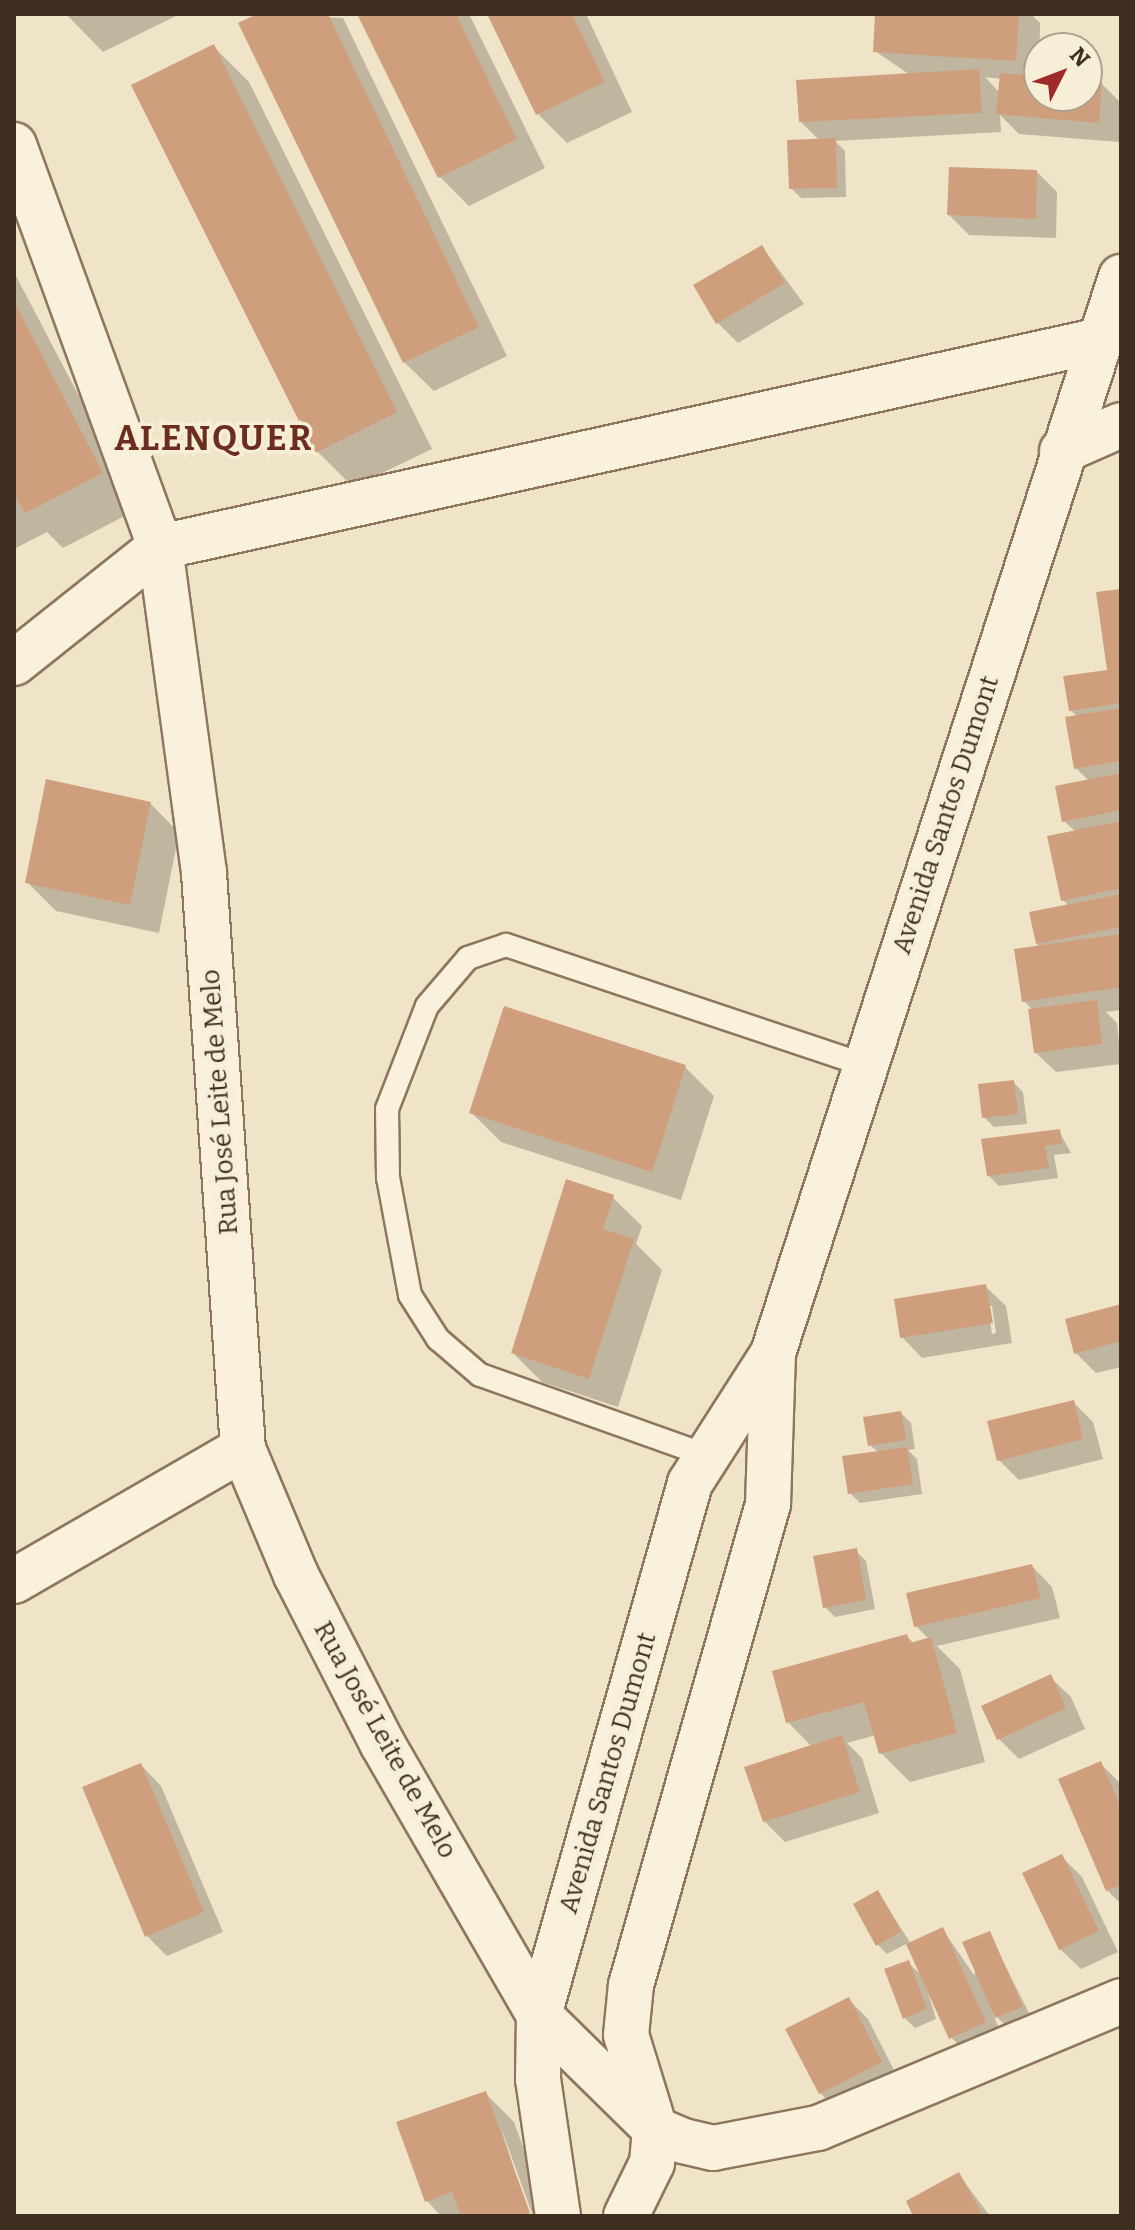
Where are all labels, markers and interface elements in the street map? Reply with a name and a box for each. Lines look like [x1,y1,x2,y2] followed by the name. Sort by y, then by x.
[1023,32,1103,112] north arrow
[1064,42,1095,72] text: N
[115,419,313,459] district label: ALENQUER
[886,672,1006,958] street label: Avenida Santos Dumont
[195,968,245,1236] street label: Rua José Leite de Melo
[307,1616,463,1864] street label: Rua José Leite de Melo
[553,1629,663,1917] street label: Avenida Santos Dumont

